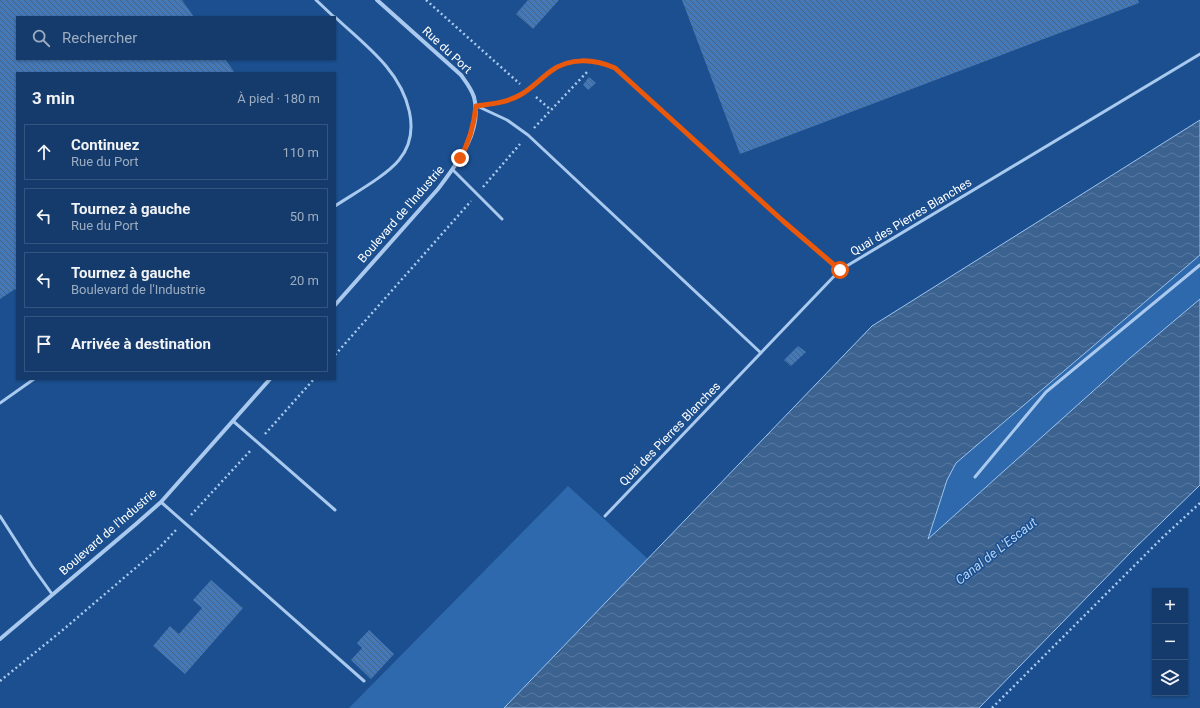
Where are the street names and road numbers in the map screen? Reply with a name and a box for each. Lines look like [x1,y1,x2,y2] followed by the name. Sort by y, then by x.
[419,24,475,76] street label: Rue du Port
[355,163,447,265] street label: Boulevard de l'Industrie
[848,175,974,259] street label: Quai des Pierres Blanches
[617,379,723,489] street label: Quai des Pierres Blanches
[57,486,159,578] street label: Boulevard de l'Industrie

